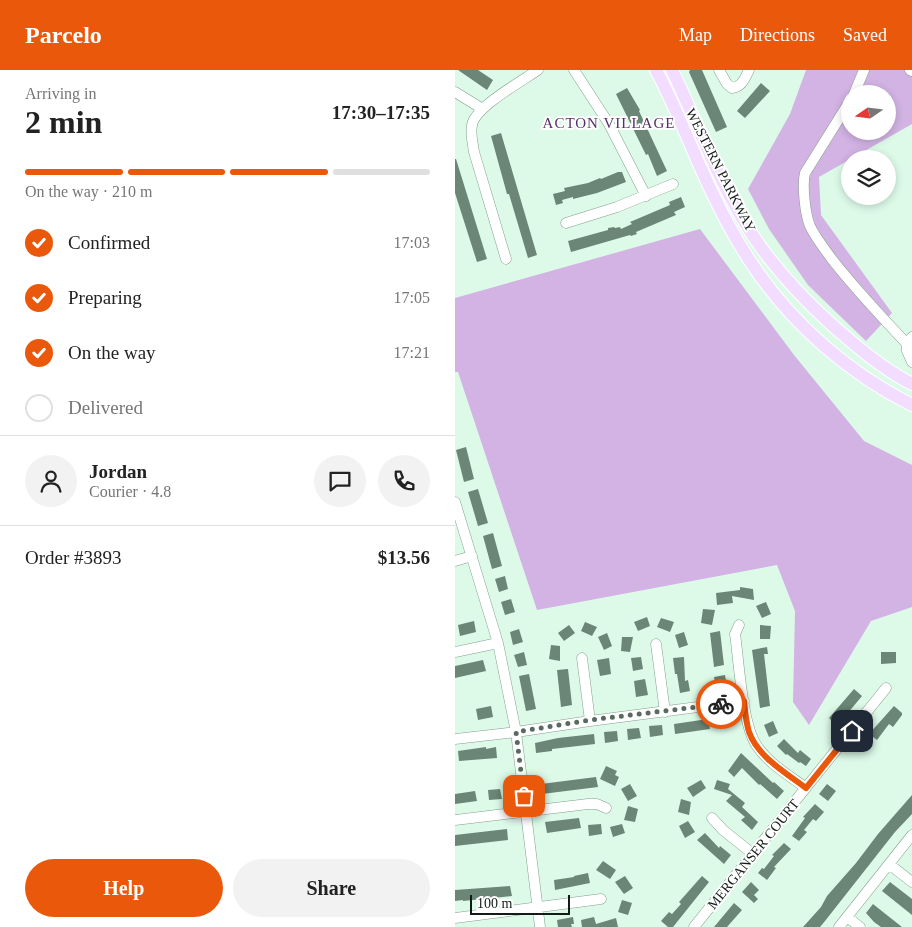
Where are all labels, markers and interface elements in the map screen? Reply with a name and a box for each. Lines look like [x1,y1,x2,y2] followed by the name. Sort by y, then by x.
[25,22,102,48] text: Parcelo
[679,25,712,45] text: Map
[740,25,815,45] text: Directions
[843,25,887,45] text: Saved
[25,85,97,102] text: Arriving in
[841,85,896,140] north arrow
[841,85,896,205] map controls
[332,102,430,123] text: 17:30–17:35
[25,104,102,140] text: 2 min
[683,106,758,234] street label: WESTERN PARKWAY
[543,115,675,131] district label: ACTON VILLAGE
[841,150,896,205] button: layers
[25,183,153,200] text: On the way · 210 m
[25,229,53,257] icon: check
[68,232,150,253] text: Confirmed
[394,234,430,251] text: 17:03
[25,284,53,312] icon: check
[68,287,142,308] text: Preparing
[394,289,430,306] text: 17:05
[25,339,53,367] icon: check
[68,342,156,363] text: On the way
[394,344,430,361] text: 17:21
[68,397,143,418] text: Delivered
[25,455,77,507] button: person
[314,455,366,507] button: chat
[378,455,430,507] button: phone
[89,461,147,482] text: Jordan
[89,483,171,500] text: Courier · 4.8
[25,547,122,568] text: Order #3893
[378,547,430,568] text: $13.56
[696,679,746,729] courier
[707,690,735,718] icon: bike
[831,710,873,752] pin
[838,717,866,745] icon: home
[503,775,545,817] pin
[510,782,538,810] icon: bag
[705,796,802,912] street label: MERGANSER COURT
[25,859,223,917] button: Help
[233,859,430,917] button: Share
[470,892,570,915] scale bar
[477,896,512,911] text: 100 m

